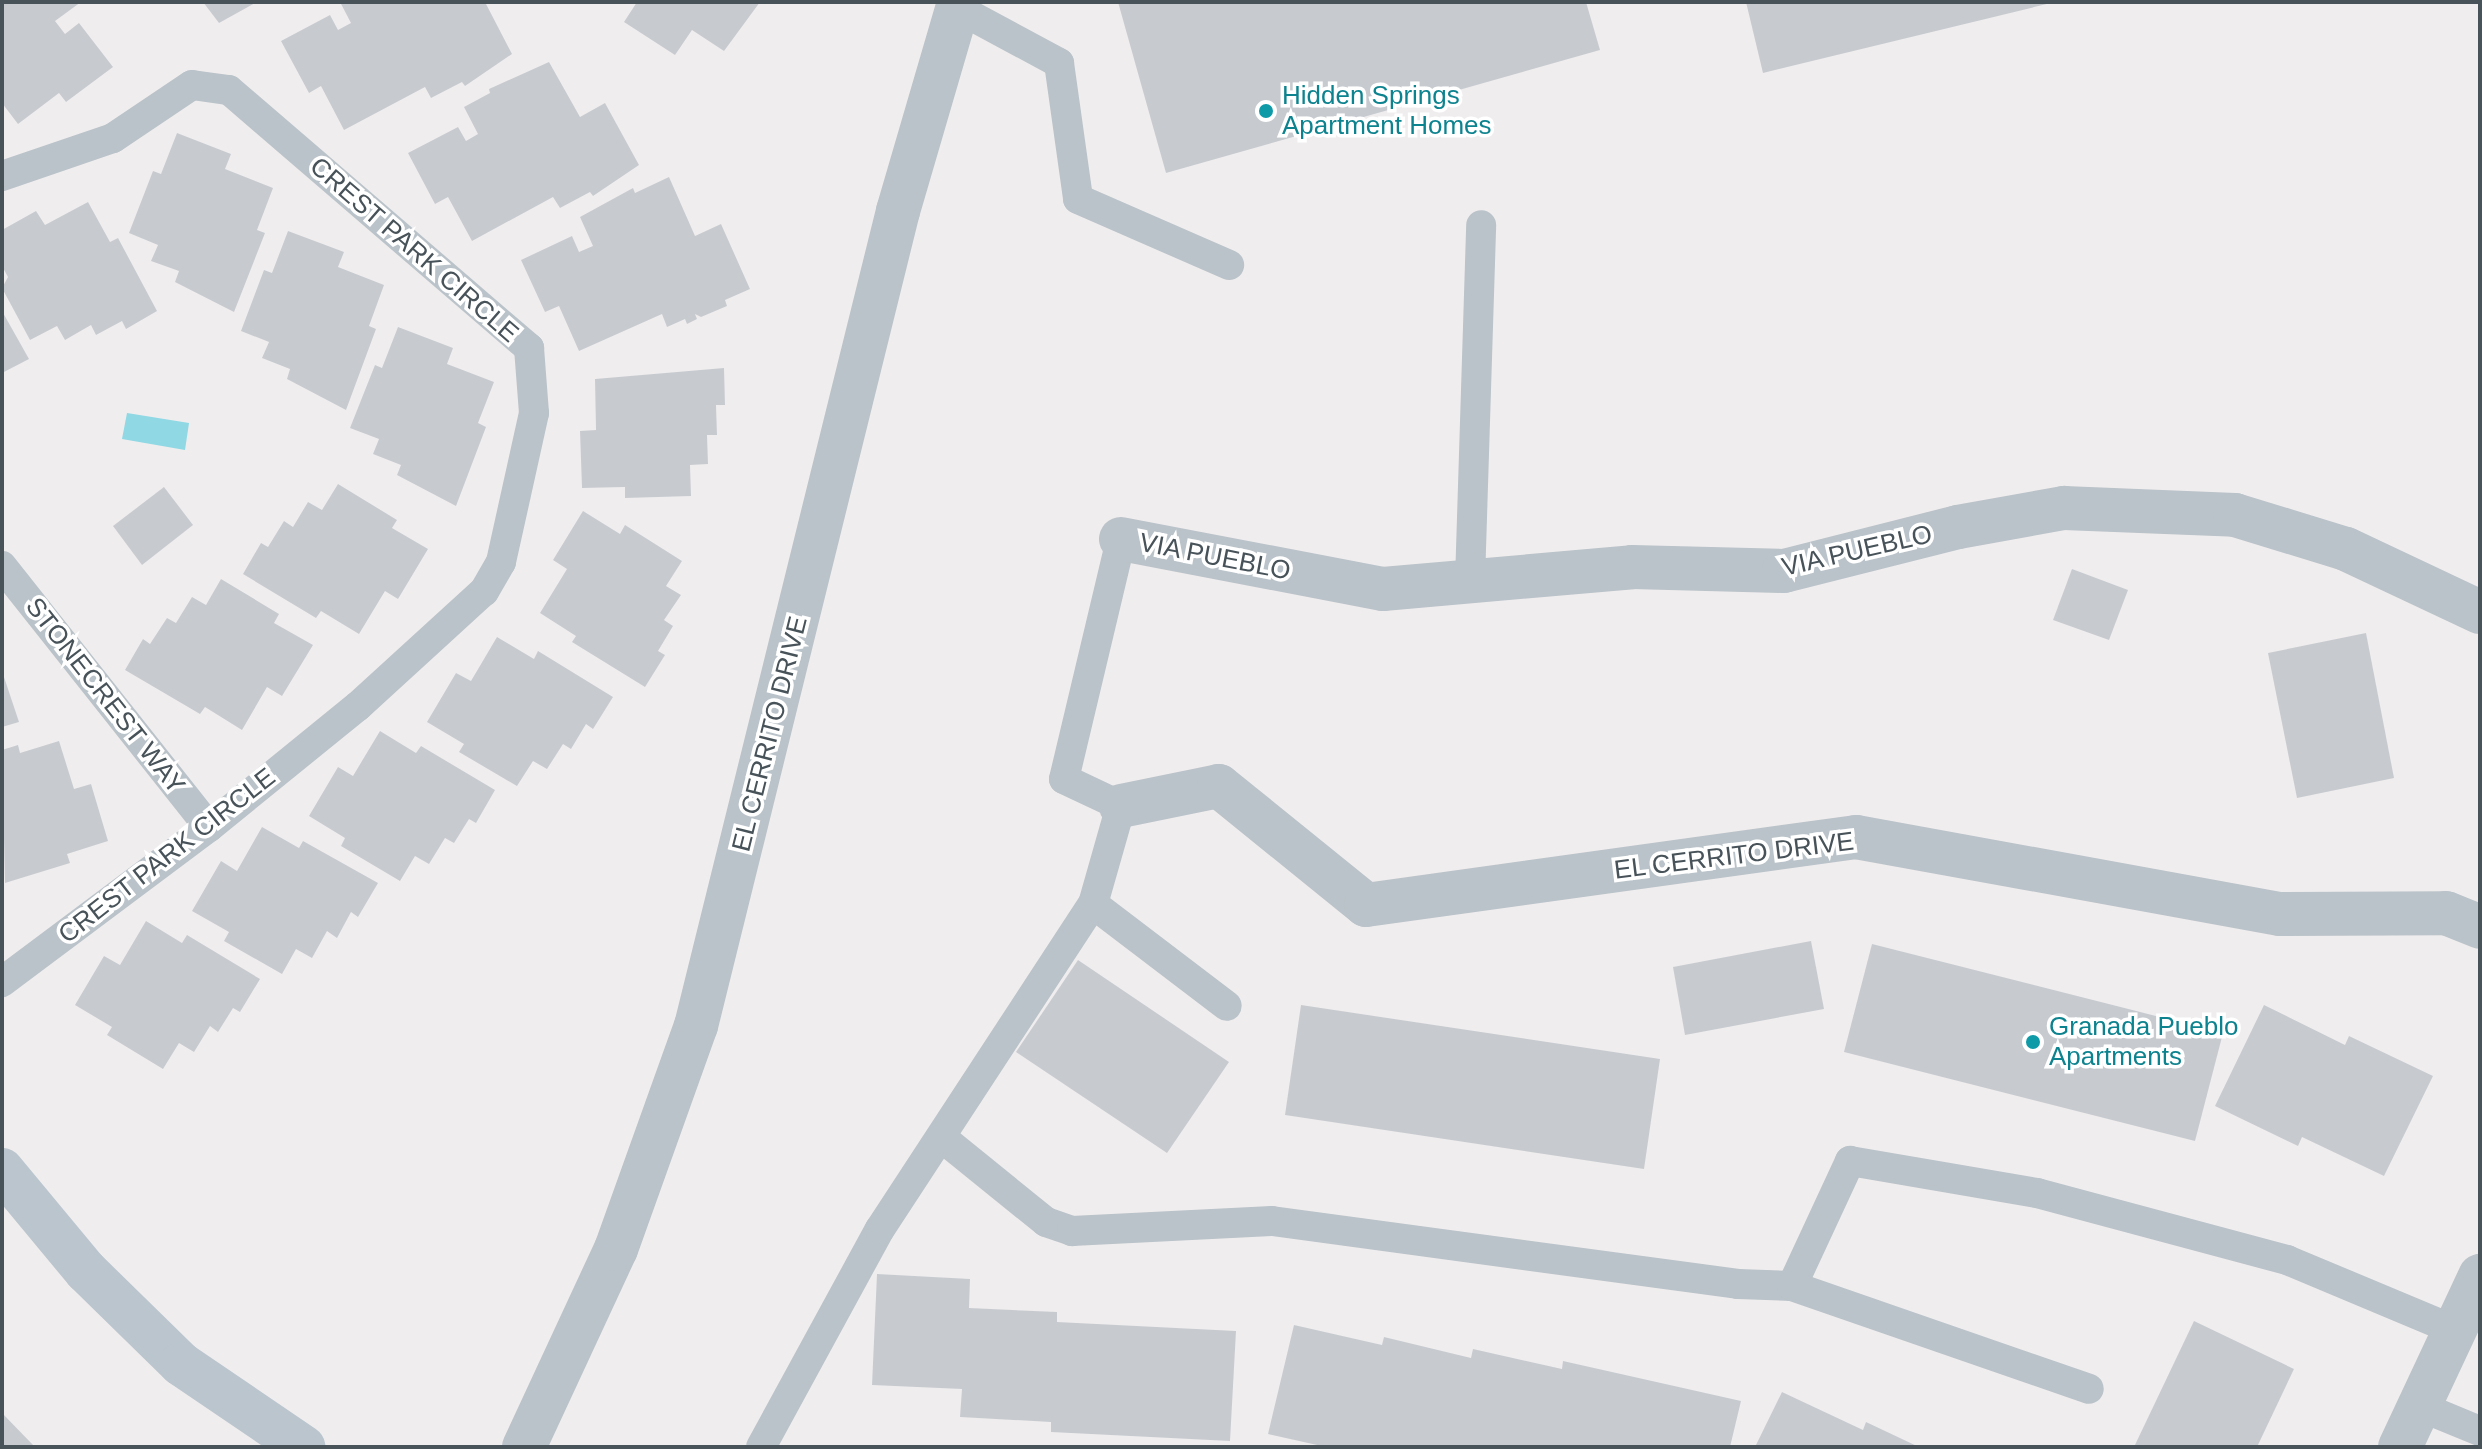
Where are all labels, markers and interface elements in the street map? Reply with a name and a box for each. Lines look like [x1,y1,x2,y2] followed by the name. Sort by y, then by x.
[1282,80,1492,142] place label: Hidden Springs Apartment Homes
[1257,102,1275,120] marker: Hidden Springs Apartment Homes
[303,151,525,349] street label: CREST PARK CIRCLE
[1778,518,1936,584] street label: VIA PUEBLO
[1136,527,1294,587] street label: VIA PUEBLO
[19,592,191,800] street label: STONECREST WAY
[726,613,814,855] street label: EL CERRITO DRIVE
[52,762,282,950] street label: CREST PARK CIRCLE
[1612,826,1856,886] street label: EL CERRITO DRIVE
[2049,1011,2238,1072] place label: Granada Pueblo Apartments
[2024,1033,2042,1051] marker: Granada Pueblo Apartments

